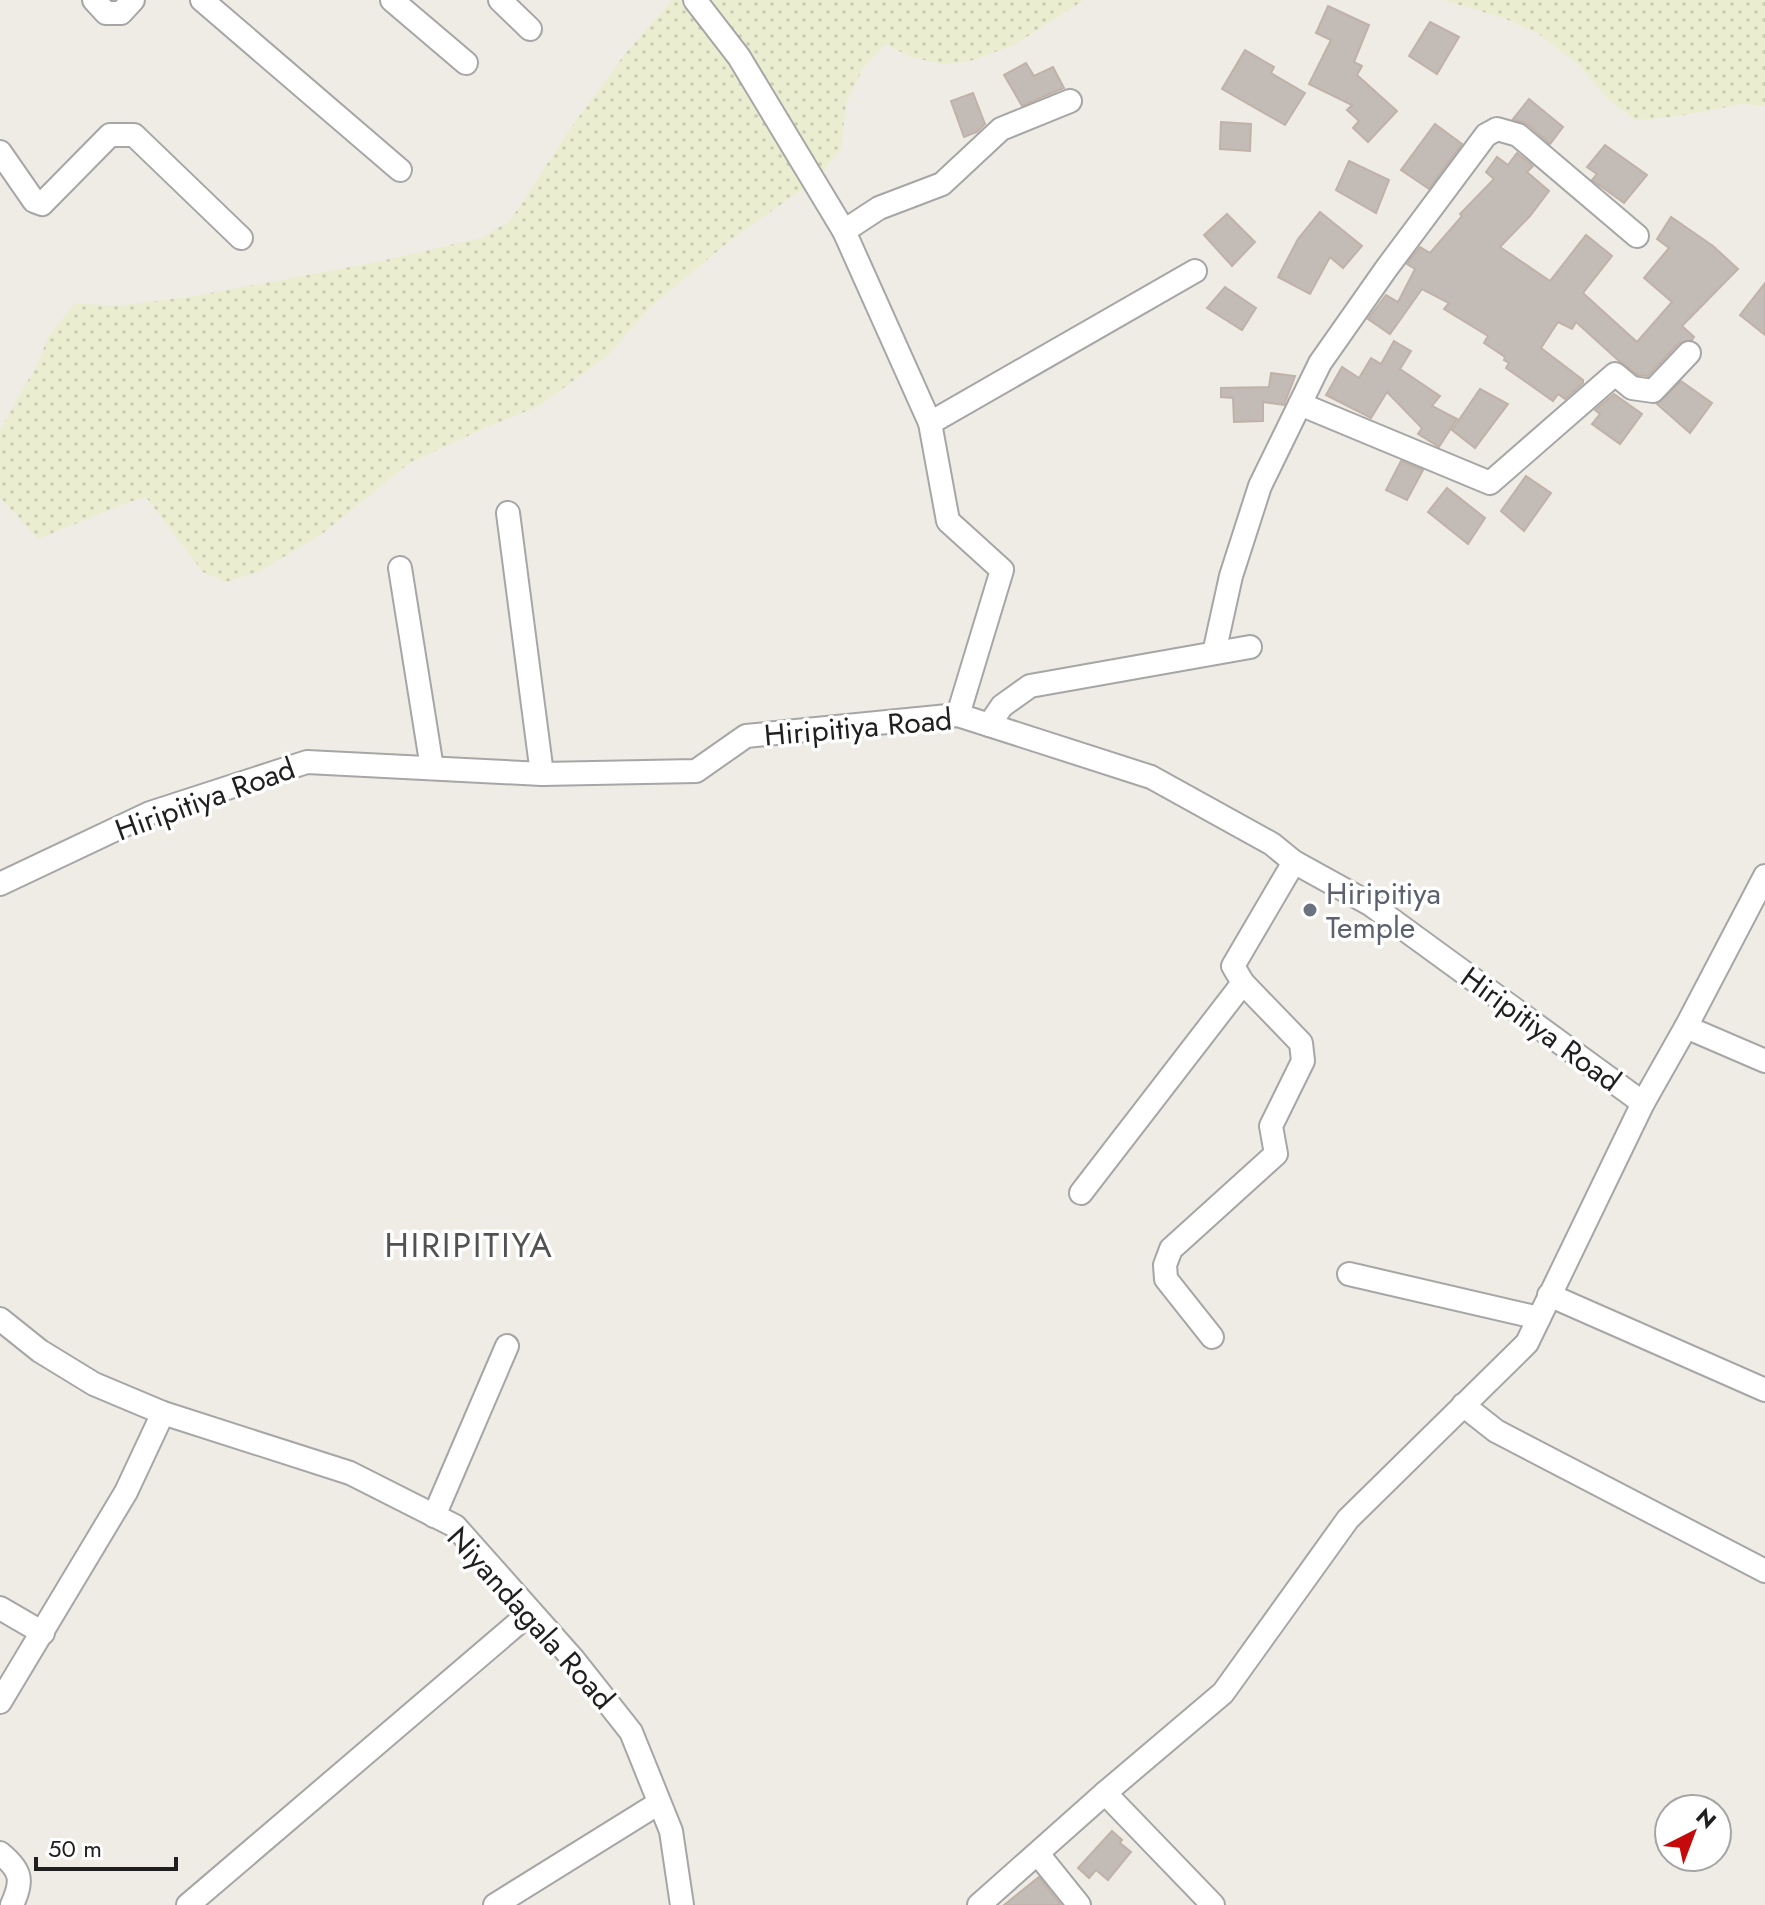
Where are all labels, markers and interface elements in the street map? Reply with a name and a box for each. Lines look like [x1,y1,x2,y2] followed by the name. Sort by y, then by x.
[762,697,954,757] street label: Hiripitiya Road
[109,747,301,851] street label: Hiripitiya Road
[1326,872,1441,949] place label: Hiripitiya Temple
[1301,901,1319,919] marker: Hiripitiya Temple
[1452,956,1630,1102] street label: Hiripitiya Road
[384,1221,554,1270] district label: HIRIPITIYA
[437,1517,625,1719] street label: Niyandagala Road
[1653,1793,1733,1873] north arrow
[1689,1800,1724,1836] text: N
[36,1821,176,1871] scale bar
[48,1831,102,1866] text: 50 m

